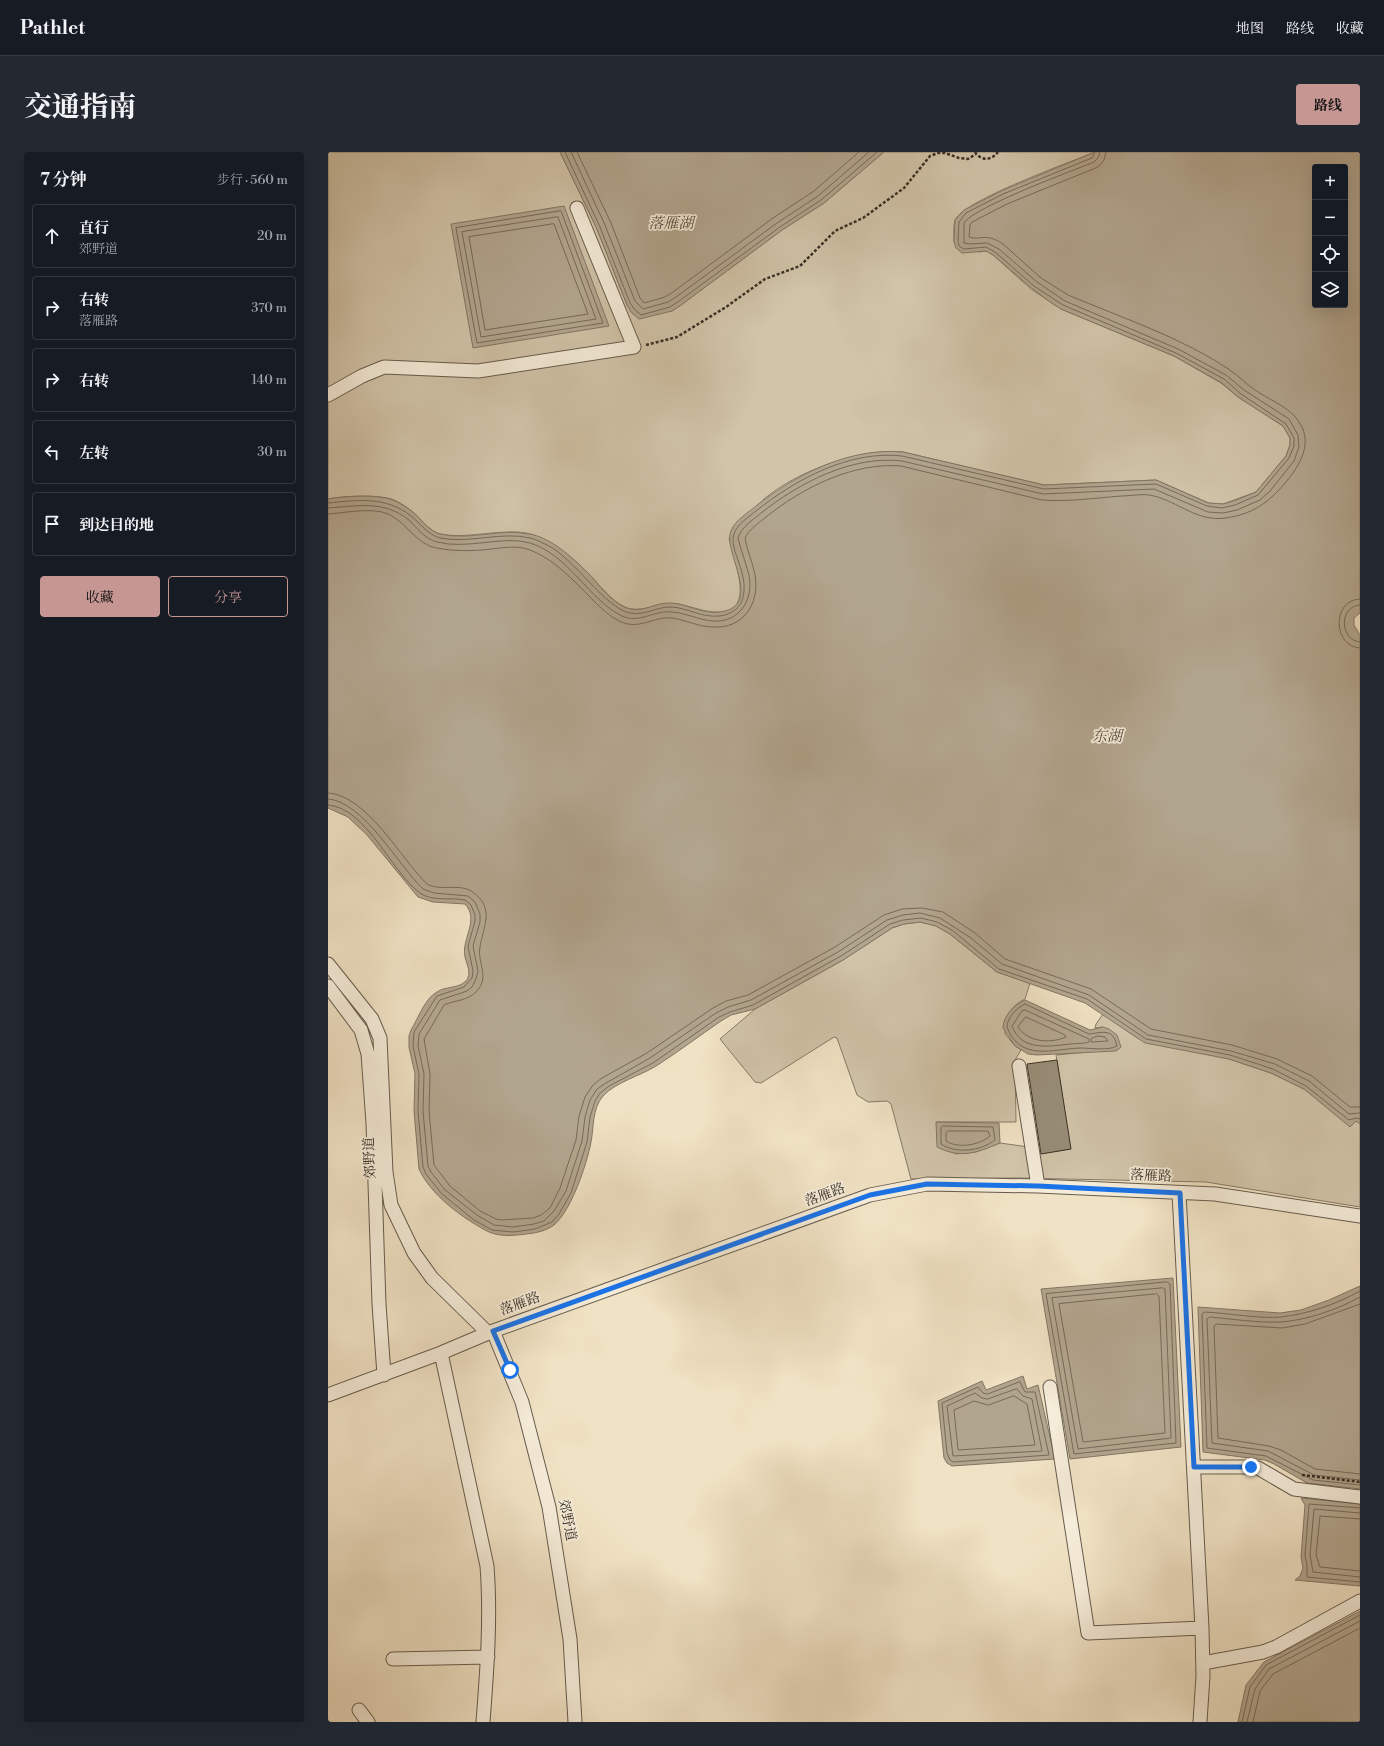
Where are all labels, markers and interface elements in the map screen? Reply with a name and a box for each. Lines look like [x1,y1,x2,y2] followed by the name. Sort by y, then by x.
[20,16,85,40] text: Pathlet
[1236,20,1264,38] text: 地图
[1286,20,1314,38] text: 路线
[1336,20,1364,38] text: 收藏
[1296,84,1360,125] button: 路线
[24,90,136,125] text: 交通指南
[1312,164,1348,308] map controls
[1312,164,1348,200] button: +
[40,169,87,191] text: 7 分钟
[217,172,288,188] text: 步行 · 560 m
[1312,200,1348,236] button: −
[648,214,696,233] water label: 落雁湖
[79,219,109,238] text: 直行
[41,225,63,247] icon: ahead
[257,228,287,244] text: 20 m
[1312,236,1348,272] button: locate
[79,241,118,257] text: 郊野道
[1312,272,1348,308] button: layers
[79,291,109,310] text: 右转
[41,297,63,319] icon: right
[251,300,287,316] text: 370 m
[79,313,118,329] text: 落雁路
[41,369,63,391] icon: right
[79,372,109,391] text: 右转
[251,372,287,388] text: 140 m
[41,441,63,463] icon: left
[79,444,109,463] text: 左转
[257,444,287,460] text: 30 m
[41,513,63,535] icon: arrive
[79,516,154,535] text: 到达目的地
[40,576,160,617] button: 收藏
[168,576,288,617] button: 分享
[1092,727,1125,746] water label: 东湖
[360,1137,380,1179] street label: 郊野道
[1130,1166,1172,1186] street label: 落雁路
[802,1179,848,1211] street label: 落雁路
[497,1288,543,1320] street label: 落雁路
[501,1361,519,1379] route start
[1242,1458,1260,1476] route end
[554,1498,580,1542] street label: 郊野道

